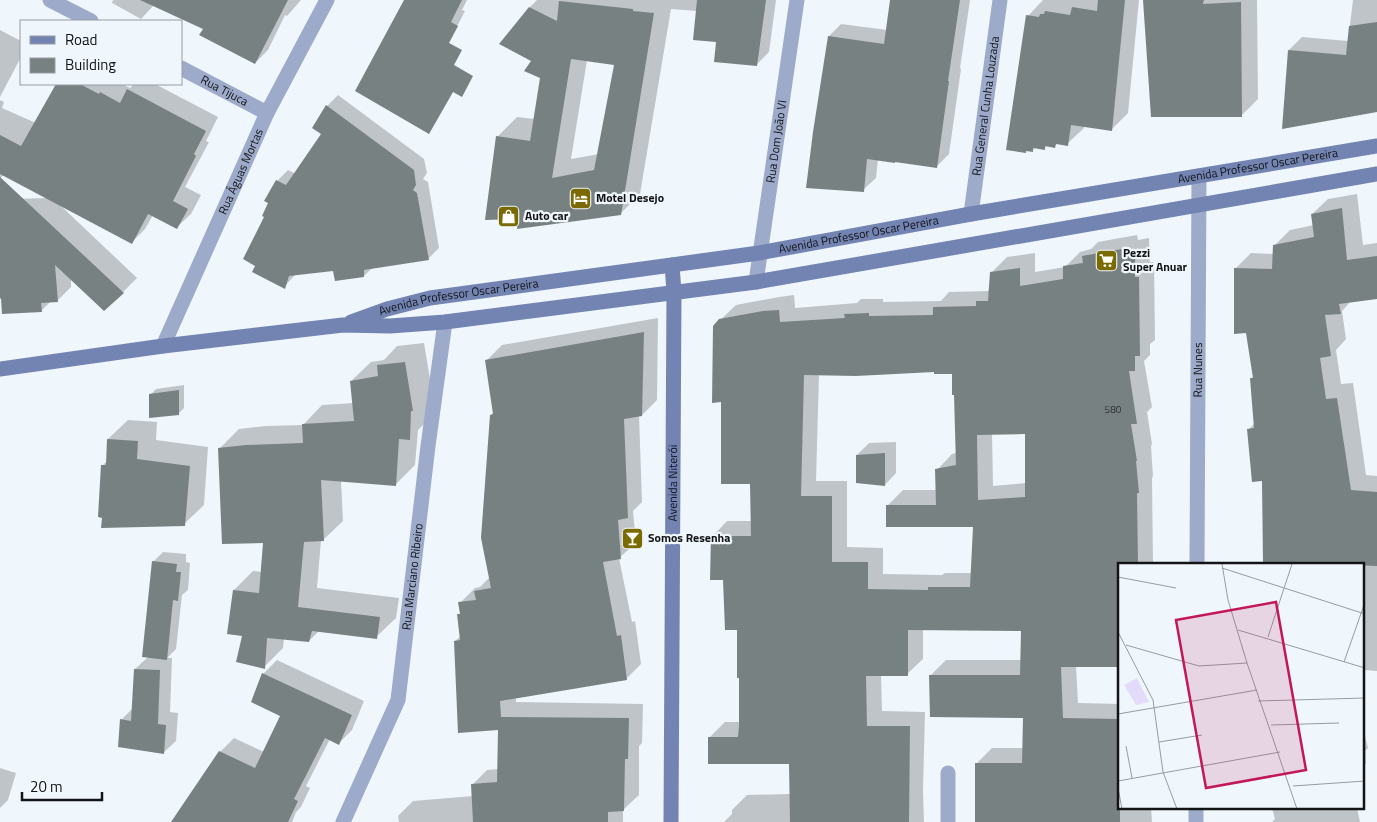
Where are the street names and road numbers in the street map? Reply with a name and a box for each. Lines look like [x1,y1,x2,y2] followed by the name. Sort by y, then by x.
[966,35,1004,177] street label: Rua General Cunha Louzada
[197,70,252,111] street label: Rua Tijuca
[761,99,791,184] street label: Rua Dom João VI
[213,125,268,218] street label: Rua Águas Mortas
[1176,143,1339,188] street label: Avenida Professor Oscar Pereira
[777,210,940,258] street label: Avenida Professor Oscar Pereira
[376,273,540,320] street label: Avenida Professor Oscar Pereira
[1188,342,1207,398] street label: Rua Nunes
[663,445,682,521] street label: Avenida Niterói
[396,522,428,631] street label: Rua Marciano Ribeiro

